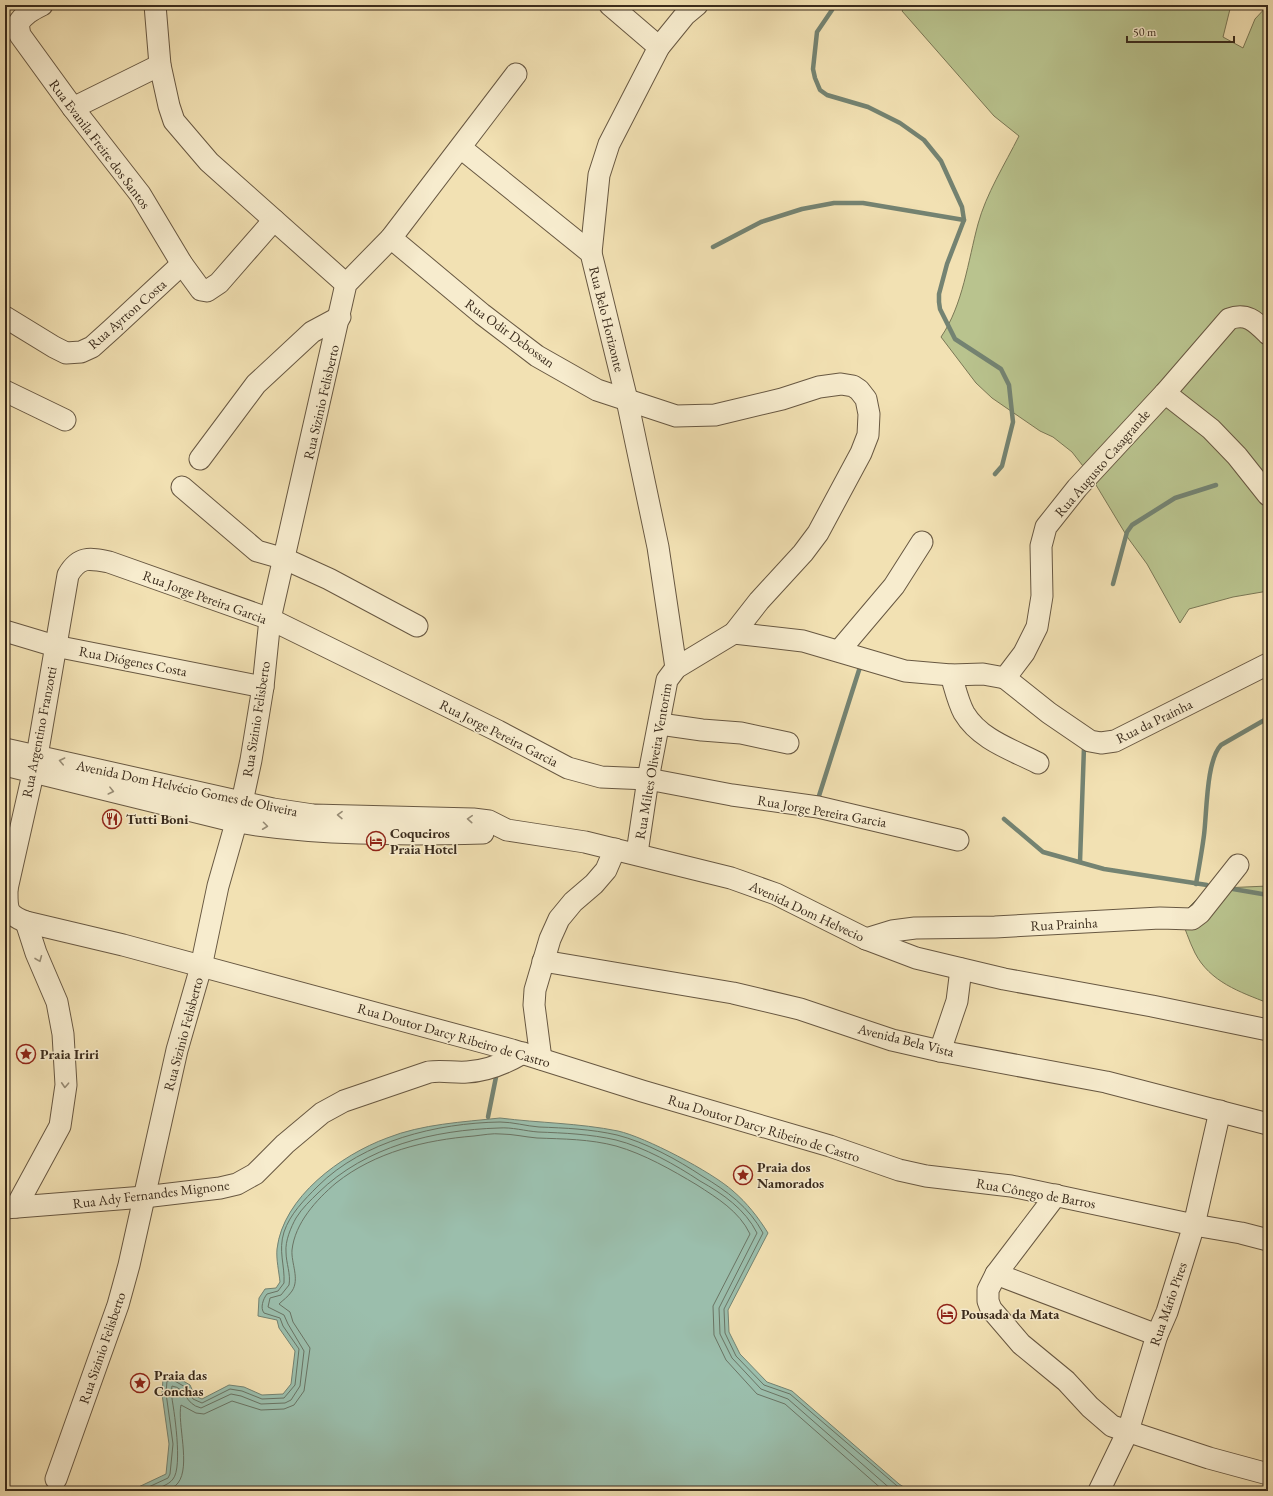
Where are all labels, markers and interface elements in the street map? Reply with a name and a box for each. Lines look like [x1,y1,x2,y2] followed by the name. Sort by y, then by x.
[1127,18,1234,44] scale bar
[1133,24,1157,40] text: 50 m
[45,76,155,213] street label: Rua Evanila Freire dos Santos
[585,264,629,374] street label: Rua Belo Horizonte
[84,275,170,353] street label: Rua Ayrton Costa
[462,294,559,372] street label: Rua Odir Debossan
[299,343,343,461] street label: Rua Sizinio Felisberto
[1050,405,1154,521] street label: Rua Augusto Casagrande
[140,566,270,628] street label: Rua Jorge Pereira Garcia
[77,642,189,680] street label: Rua Diógenes Costa
[238,660,274,778] street label: Rua Sizinio Felisberto
[17,664,61,799] street label: Rua Argentino Franzotti
[630,681,676,841] street label: Rua Miltes Oliveira Ventorim
[437,695,562,771] street label: Rua Jorge Pereira Garcia
[1113,695,1196,747] street label: Rua da Prainha
[74,755,300,820] street label: Avenida Dom Helvécio Gomes de Oliveira
[59,758,65,766] one-way arrow
[108,786,114,794] one-way arrow
[756,791,888,831] street label: Rua Jorge Pereira Garcia
[101,808,123,830] restaurant icon: Tutti Boni
[126,810,188,828] place label: Tutti Boni
[337,811,343,820] one-way arrow
[467,814,473,823] one-way arrow
[262,821,268,830] one-way arrow
[390,824,457,858] place label: Coqueiros Praia Hotel
[365,830,387,852] hotel icon: Coqueiros Praia Hotel
[746,876,867,946] street label: Avenida Dom Helvecio
[1030,913,1099,935] street label: Rua Prainha
[34,956,42,963] one-way arrow
[159,975,207,1093] street label: Rua Sizinio Felisberto
[355,999,553,1071] street label: Rua Doutor Darcy Ribeiro de Castro
[855,1019,956,1061] street label: Avenida Bela Vista
[15,1043,37,1065] place icon: Praia Iriri
[40,1045,99,1063] place label: Praia Iriri
[61,1082,70,1088] one-way arrow
[666,1090,862,1166] street label: Rua Doutor Darcy Ribeiro de Castro
[757,1158,824,1192] place label: Praia dos Namorados
[732,1164,754,1186] place icon: Praia dos Namorados
[975,1174,1098,1212] street label: Rua Cônego de Barros
[72,1175,231,1213] street label: Rua Ady Fernandes Mignone
[1145,1259,1191,1348] street label: Rua Mário Pires
[74,1290,130,1406] street label: Rua Sizinio Felisberto
[936,1303,958,1325] hotel icon: Pousada da Mata
[961,1305,1060,1323] place label: Pousada da Mata
[154,1366,207,1400] place label: Praia das Conchas
[129,1372,151,1394] place icon: Praia das Conchas

